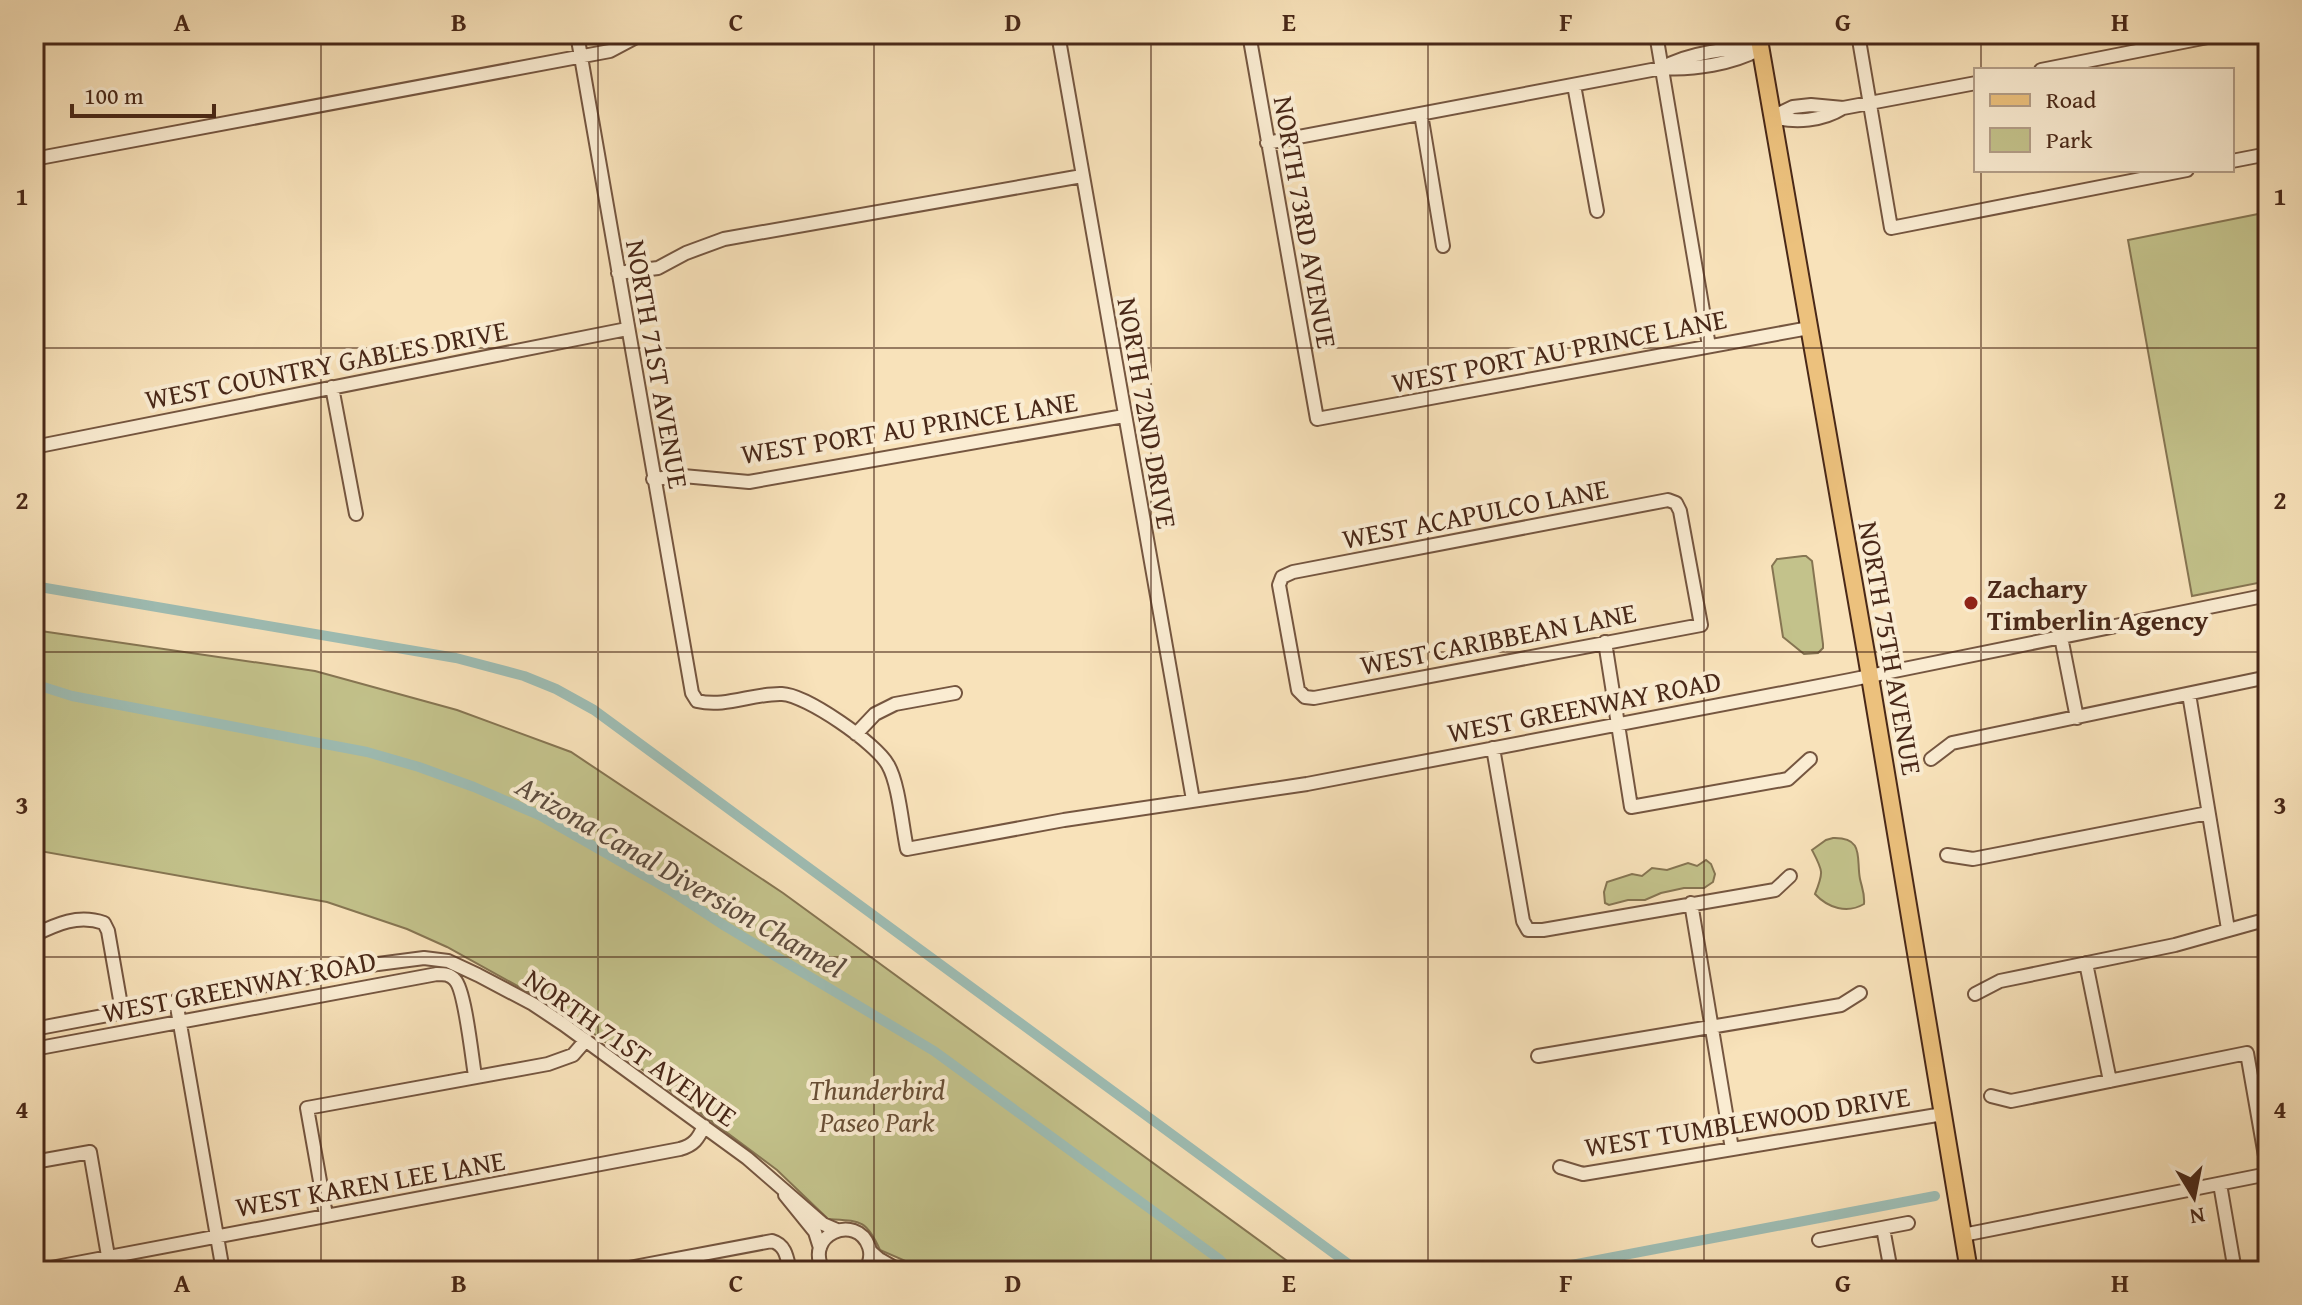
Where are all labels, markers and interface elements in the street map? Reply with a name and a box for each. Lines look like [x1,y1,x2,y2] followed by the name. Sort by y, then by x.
[174,2,191,41] text: A
[451,2,467,41] text: B
[729,2,743,41] text: C
[1005,2,1021,41] text: D
[1282,2,1296,41] text: E
[1559,2,1573,41] text: F
[1835,2,1851,41] text: G
[2111,2,2129,41] text: H
[72,68,214,118] scale bar
[1974,68,2234,172] legend
[84,78,144,113] text: 100 m
[2046,82,2096,117] text: Road
[1264,92,1348,352] street label: NORTH 73RD AVENUE
[2046,122,2093,157] text: Park
[15,176,29,215] text: 1
[2273,176,2287,215] text: 1
[616,236,700,492] street label: NORTH 71ST AVENUE
[1107,294,1189,532] street label: NORTH 72ND DRIVE
[1388,297,1730,403] street label: WEST PORT AU PRINCE LANE
[141,309,511,419] street label: WEST COUNTRY GABLES DRIVE
[738,380,1080,474] street label: WEST PORT AU PRINCE LANE
[1339,467,1611,559] street label: WEST ACAPULCO LANE
[15,480,29,519] text: 2
[2273,480,2287,519] text: 2
[1849,518,1933,778] street label: NORTH 75TH AVENUE
[1987,567,2209,640] place label: Zachary Timberlin Agency
[1357,591,1639,685] street label: WEST CARIBBEAN LANE
[1962,594,1980,612] marker: Zachary Timberlin Agency
[1444,659,1724,753] street label: WEST GREENWAY ROAD
[507,763,854,988] water label: Arizona Canal Diversion Channel
[15,785,29,824] text: 3
[2273,785,2287,824] text: 3
[99,939,379,1033] street label: WEST GREENWAY ROAD
[516,958,746,1136] street label: NORTH 71ST AVENUE
[809,1069,945,1142] park label: Thunderbird Paseo Park
[1581,1075,1913,1167] street label: WEST TUMBLEWOOD DRIVE
[15,1089,29,1128] text: 4
[2273,1089,2287,1128] text: 4
[232,1139,508,1227] street label: WEST KAREN LEE LANE
[2154,1157,2234,1237] north arrow
[2187,1200,2207,1234] text: N
[174,1263,191,1302] text: A
[451,1263,467,1302] text: B
[729,1263,743,1302] text: C
[1005,1263,1021,1302] text: D
[1282,1263,1296,1302] text: E
[1559,1263,1573,1302] text: F
[1835,1263,1851,1302] text: G
[2111,1263,2129,1302] text: H

